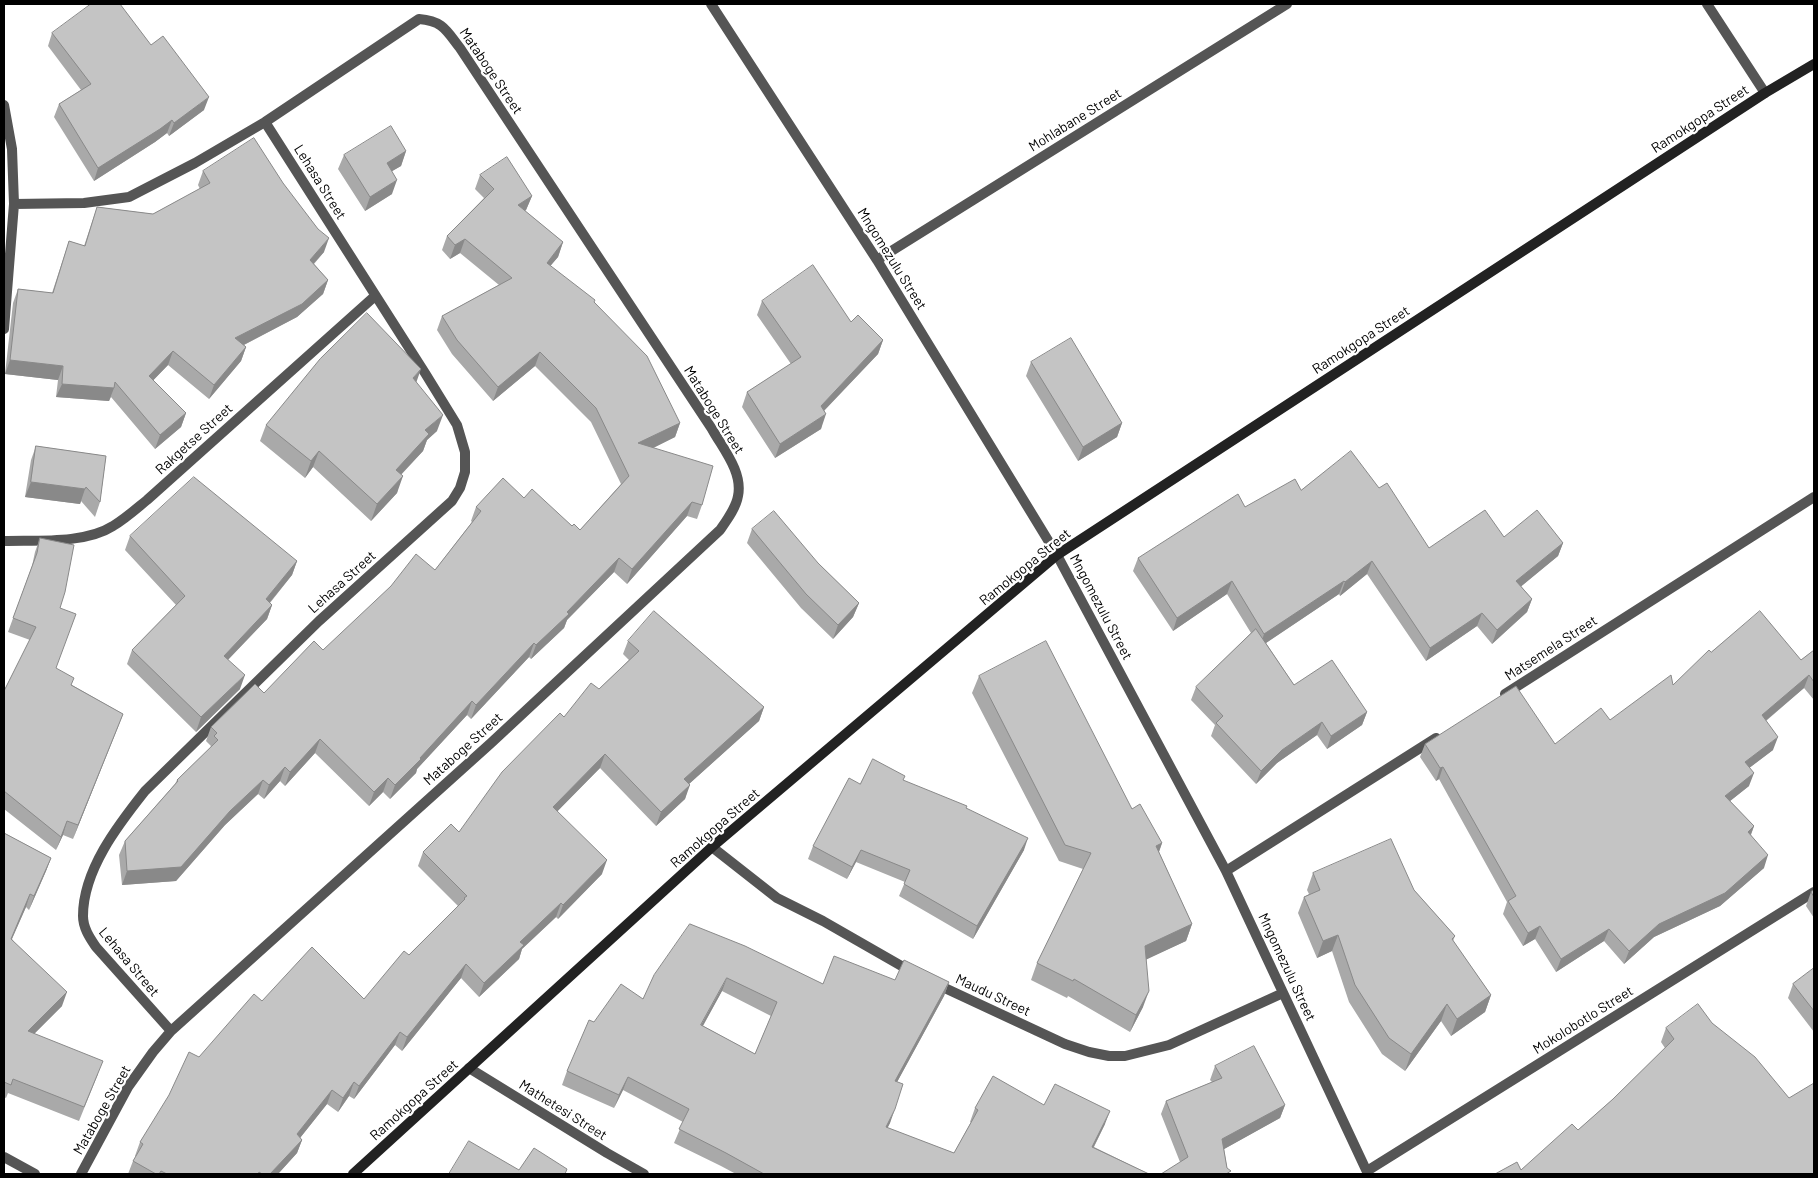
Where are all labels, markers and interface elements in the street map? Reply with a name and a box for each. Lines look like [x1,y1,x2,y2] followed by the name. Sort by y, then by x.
[456,25,526,117] street label: Mataboge Street
[1648,81,1752,157] street label: Ramokgopa Street
[1025,85,1125,155] street label: Mohlabane Street
[290,141,350,223] street label: Lehasa Street
[854,205,930,313] street label: Mngomezulu Street
[1309,302,1413,378] street label: Ramokgopa Street
[680,363,748,457] street label: Mataboge Street
[152,400,236,478] street label: Rakgetse Street
[976,525,1074,609] street label: Ramokgopa Street
[305,547,379,617] street label: Lehasa Street
[1066,551,1136,663] street label: Mngomezulu Street
[1502,612,1600,684] street label: Matsemela Street
[420,709,506,789] street label: Mataboge Street
[667,785,763,871] street label: Ramokgopa Street
[1255,910,1319,1024] street label: Mngomezulu Street
[95,924,163,1000] street label: Lehasa Street
[953,970,1033,1020] street label: Maudu Street
[1530,982,1636,1058] street label: Mokolobotlo Street
[367,1056,461,1144] street label: Ramokgopa Street
[70,1062,134,1158] street label: Mataboge Street
[516,1076,610,1144] street label: Mathetesi Street

